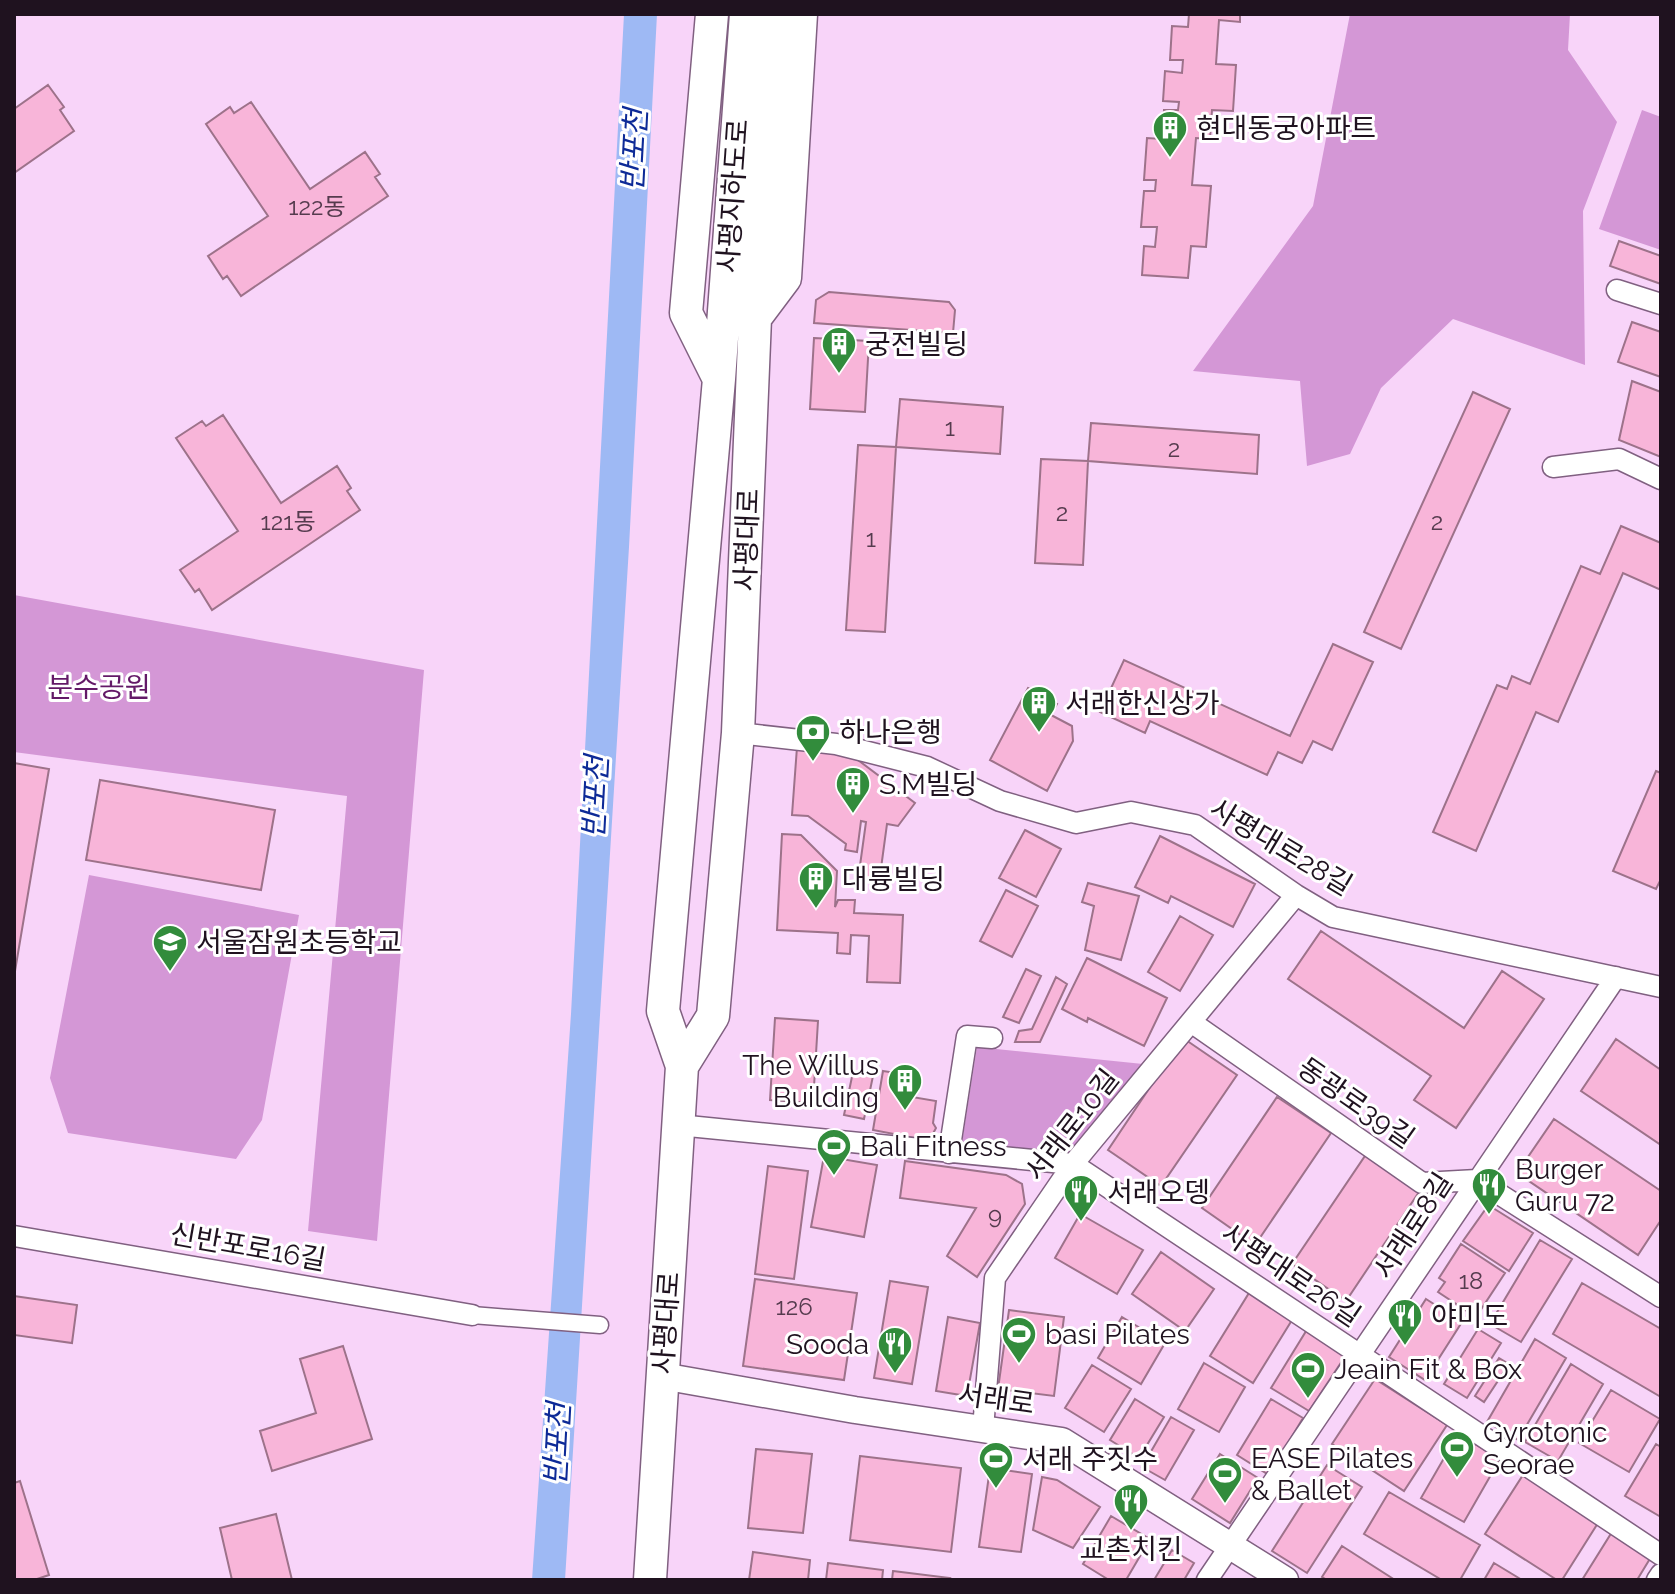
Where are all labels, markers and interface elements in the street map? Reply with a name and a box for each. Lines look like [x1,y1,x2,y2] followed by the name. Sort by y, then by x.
[614,104,654,192] water label: 반포천
[1151,109,1189,159] building icon: 현대동궁아파트
[1196,112,1376,145] place label: 현대동궁아파트
[711,118,755,274] street label: 사평지하도로
[288,192,346,221] house number: 122동
[820,325,858,375] building icon: 궁전빌딩
[865,328,968,361] place label: 궁전빌딩
[945,413,955,442] house number: 1
[1168,434,1180,463] house number: 2
[729,488,765,592] street label: 사평대로
[1056,498,1068,527] house number: 2
[260,507,316,536] house number: 121동
[1431,507,1443,536] house number: 2
[866,524,876,553] house number: 1
[47,671,151,704] park label: 분수공원
[1020,684,1058,734] building icon: 서래한신상가
[1065,687,1220,720] place label: 서래한신상가
[794,713,832,763] bank icon: 하나은행
[839,716,942,749] place label: 하나은행
[575,751,615,839] water label: 반포천
[834,765,872,815] building icon: S.M빌딩
[879,768,977,801] place label: S.M빌딩
[1204,792,1358,902] street label: 사평대로28길
[797,860,835,910] building icon: 대륭빌딩
[842,863,945,896] place label: 대륭빌딩
[151,923,189,973] school or university icon: 서울잠원초등학교
[196,926,402,959] place label: 서울잠원초등학교
[742,1049,879,1114] place label: The Willus Building
[1291,1051,1421,1155] street label: 동광로39길
[886,1062,924,1112] building icon: The Willus Building
[1018,1063,1126,1187] street label: 서래로10길
[815,1127,853,1177] sports icon: Bali Fitness
[860,1130,1007,1163] place label: Bali Fitness
[1515,1153,1615,1218] place label: Burger Guru 72
[1470,1166,1508,1216] restaurant icon: Burger Guru 72
[1367,1167,1459,1285] street label: 서래로8길
[1062,1173,1100,1223] restaurant icon: 서래오뎅
[1107,1176,1210,1209] place label: 서래오뎅
[988,1201,1002,1230] house number: 9
[167,1217,329,1277] street label: 신반포로16길
[1215,1217,1367,1333] street label: 사평대로26길
[1459,1266,1483,1295] house number: 18
[646,1270,686,1376] street label: 사평대로
[775,1292,813,1321] house number: 126
[1386,1297,1424,1347] restaurant icon: 야미도
[1431,1300,1508,1333] place label: 야미도
[1000,1315,1038,1365] sports icon: basi Pilates
[1045,1318,1190,1351] place label: basi Pilates
[876,1325,914,1375] restaurant icon: Sooda
[786,1328,869,1361] place label: Sooda
[1289,1350,1327,1400] sports icon: Jeain Fit & Box
[1334,1353,1522,1386] place label: Jeain Fit & Box
[955,1377,1037,1421] street label: 서래로
[537,1398,577,1486] water label: 반포천
[1483,1416,1607,1481] place label: Gyrotonic Seorae
[1438,1429,1476,1479] sports icon: Gyrotonic Seorae
[977,1440,1015,1490] sports icon: 서래 주짓수
[1251,1442,1413,1507] place label: EASE Pilates & Ballet
[1022,1443,1158,1476] place label: 서래 주짓수
[1206,1455,1244,1505] sports icon: EASE Pilates & Ballet
[1112,1482,1150,1532] restaurant icon: 교촌치킨
[1079,1533,1183,1566] place label: 교촌치킨

